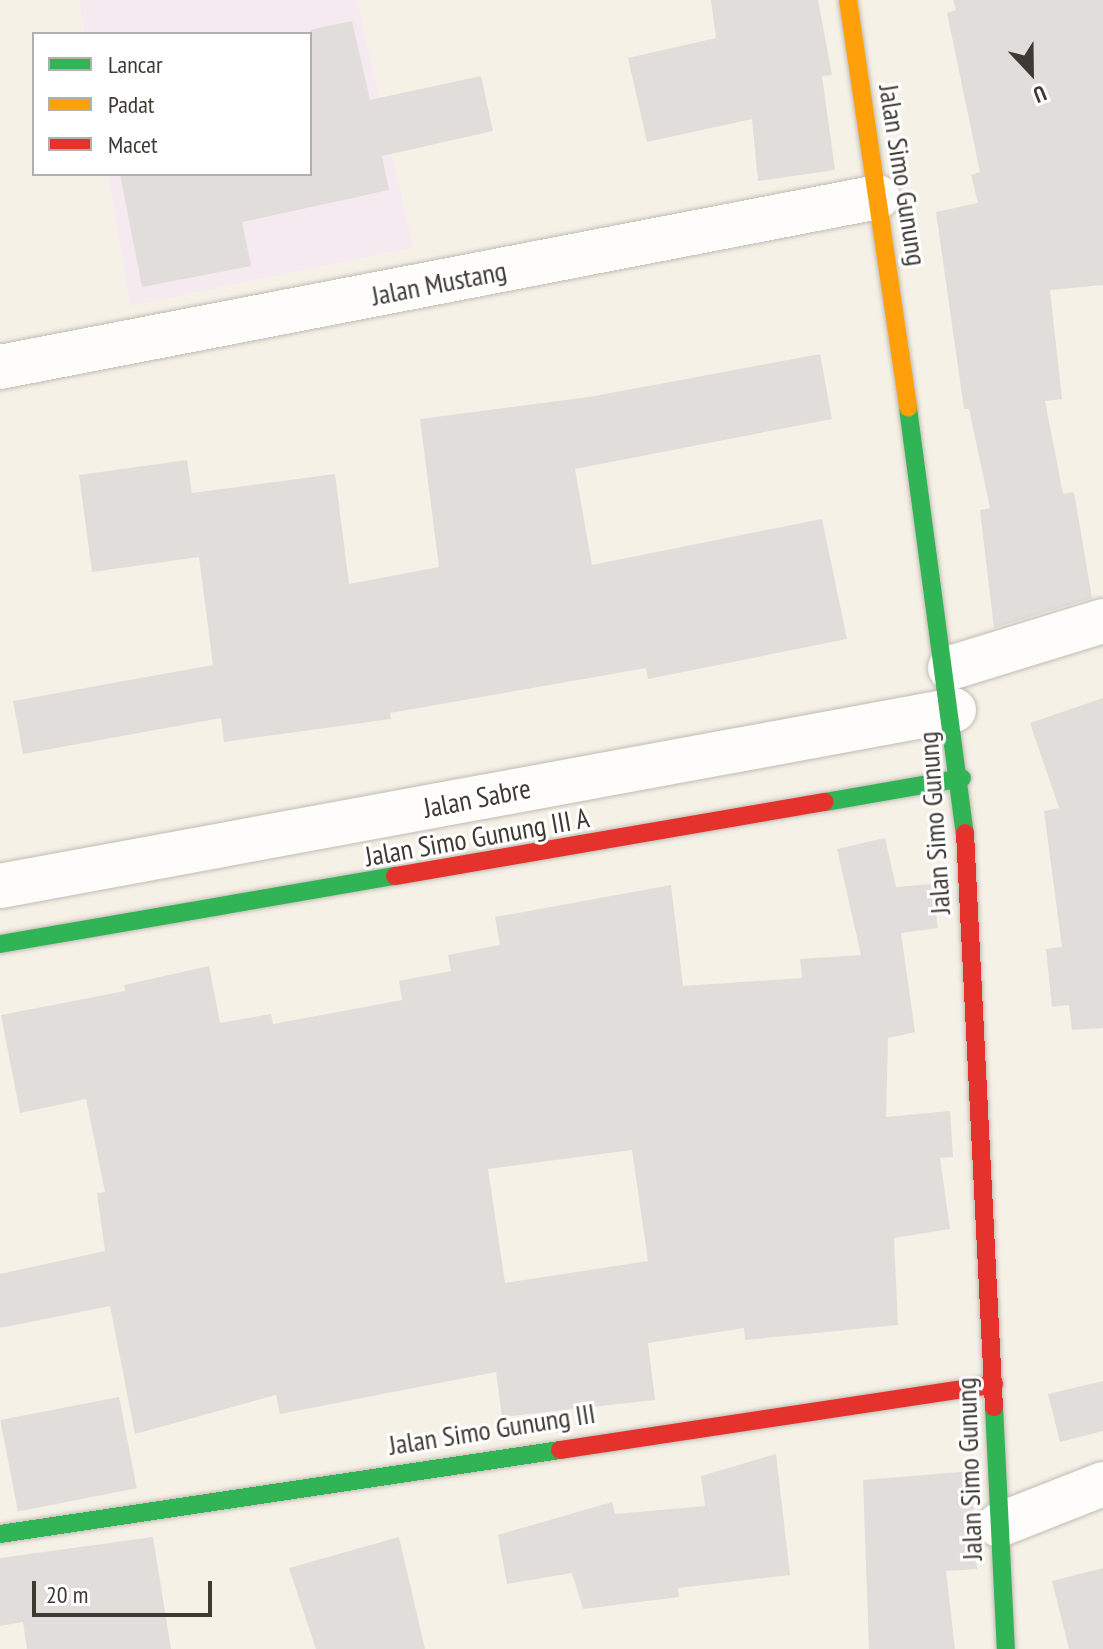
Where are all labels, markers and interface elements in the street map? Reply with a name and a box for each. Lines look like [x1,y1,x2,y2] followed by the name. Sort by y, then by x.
[32,32,312,176] legend
[991,32,1071,112] north arrow
[108,49,162,80] text: Lancar
[1029,79,1050,109] text: U
[872,82,934,268] street label: Jalan Simo Gunung
[108,89,154,120] text: Padat
[108,129,158,160] text: Macet
[369,253,509,313] street label: Jalan Mustang
[911,731,957,915] street label: Jalan Simo Gunung
[421,771,533,825] street label: Jalan Sabre
[362,801,592,873] street label: Jalan Simo Gunung III A
[949,1377,989,1561] street label: Jalan Simo Gunung
[386,1396,598,1462] street label: Jalan Simo Gunung III
[36,1565,216,1615] scale bar
[46,1579,88,1610] text: 20 m

